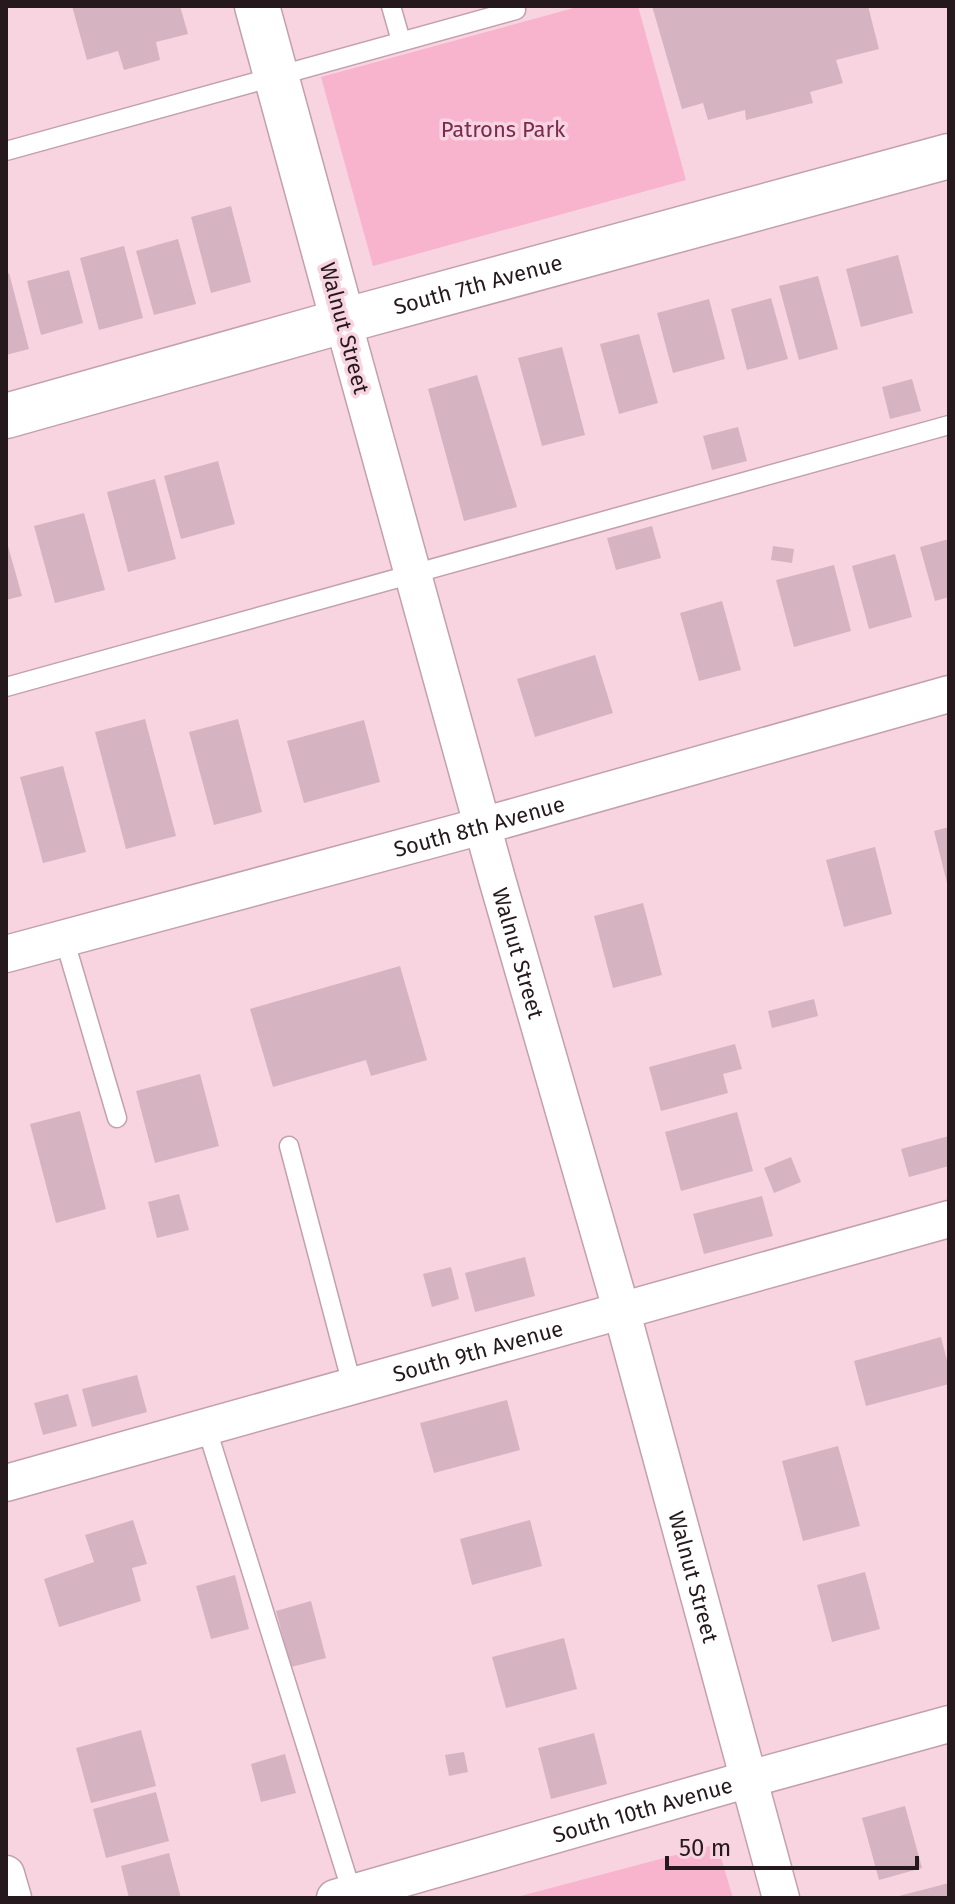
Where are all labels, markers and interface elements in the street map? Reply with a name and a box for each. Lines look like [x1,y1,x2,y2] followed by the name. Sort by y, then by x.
[441,116,566,143] park label: Patrons Park
[391,249,566,321] street label: South 7th Avenue
[314,259,375,397] street label: Walnut Street
[391,790,568,863] street label: South 8th Avenue
[486,885,550,1022] street label: Walnut Street
[390,1315,566,1388] street label: South 9th Avenue
[663,1508,724,1646] street label: Walnut Street
[550,1771,736,1849] street label: South 10th Avenue
[667,1820,917,1870] scale bar
[679,1834,731,1862] text: 50 m

